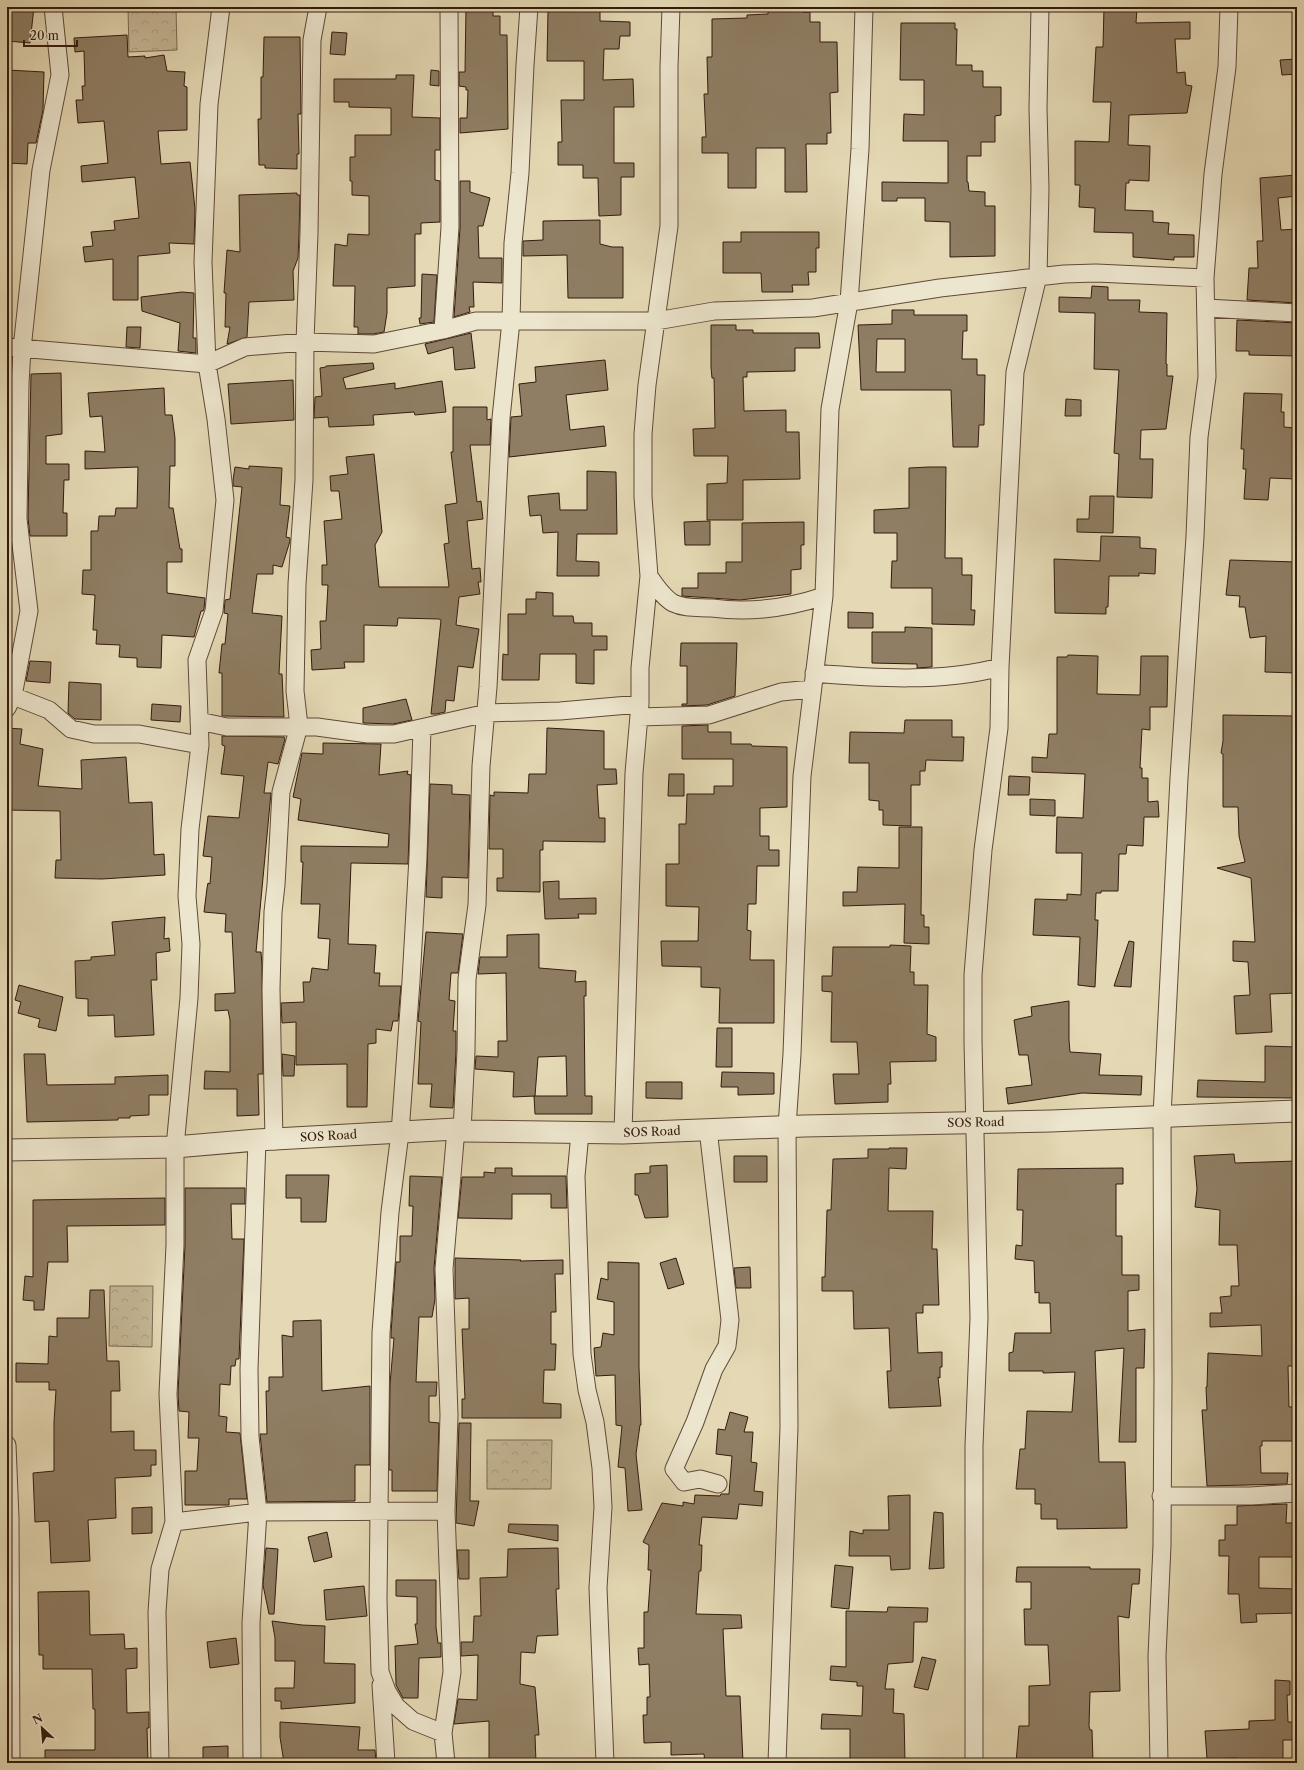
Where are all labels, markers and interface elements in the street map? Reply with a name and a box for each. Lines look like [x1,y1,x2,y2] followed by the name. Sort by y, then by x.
[24,22,77,48] scale bar
[30,28,59,43] text: 20 m
[947,1114,1005,1130] street label: SOS Road
[623,1123,682,1140] street label: SOS Road
[300,1126,358,1145] street label: SOS Road
[22,1708,62,1748] north arrow
[30,1710,45,1727] text: N

